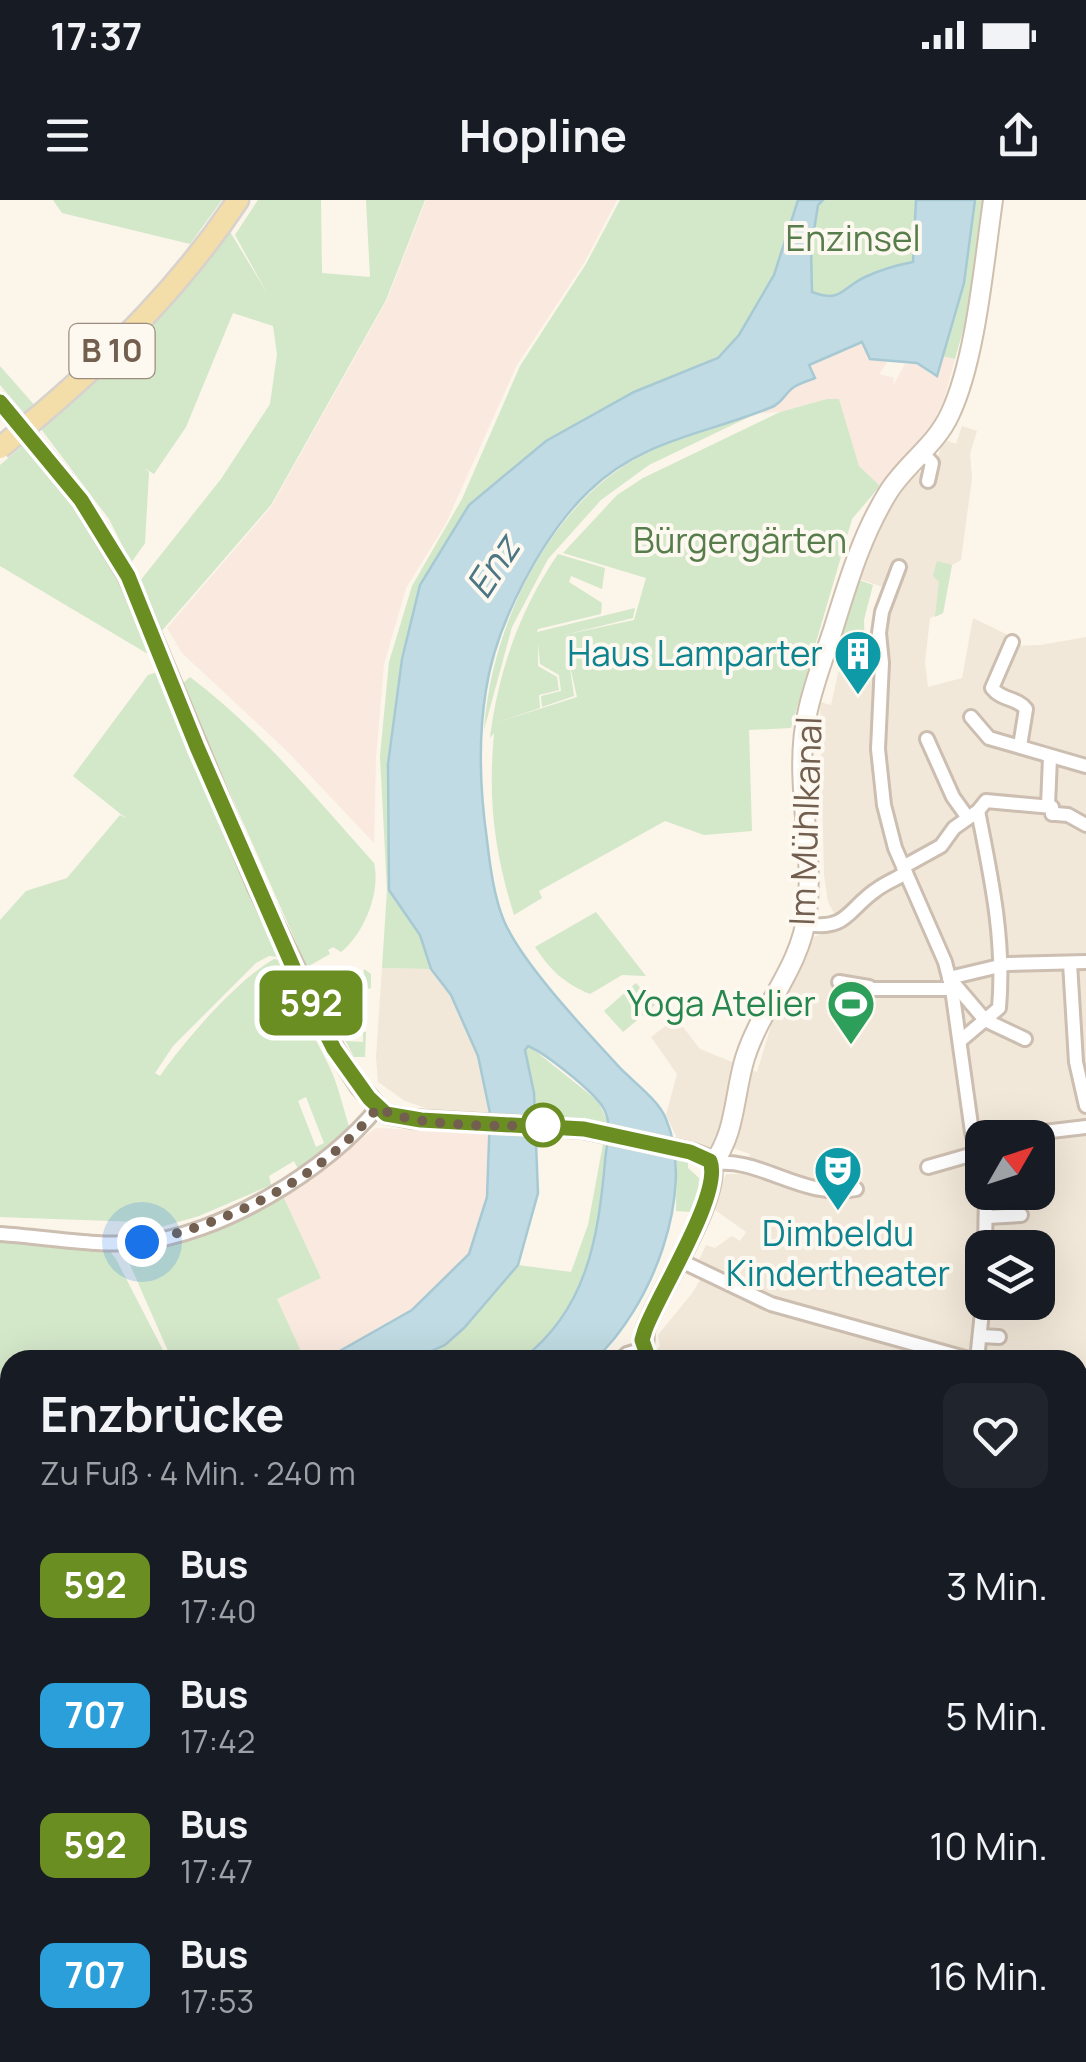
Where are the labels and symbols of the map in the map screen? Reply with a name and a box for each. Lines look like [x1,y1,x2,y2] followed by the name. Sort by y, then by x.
[785,214,921,262] park label: Enzinsel
[70,324,154,378] road number: B 10
[633,516,847,564] park label: Bürgergärten
[452,522,533,607] water label: Enz
[832,628,884,696] building icon: Haus Lamparter
[567,629,823,677] place label: Haus Lamparter
[777,716,833,926] street label: Im Mühlkanal
[254,970,368,1036] line badge: 592
[825,978,877,1046] sports icon: Yoga Atelier
[627,979,816,1027] place label: Yoga Atelier
[522,1104,564,1146] unlabelled marker
[965,1120,1055,1210] north arrow
[812,1144,864,1212] theatre icon: Dimbeldu Kindertheater
[726,1209,950,1297] place label: Dimbeldu Kindertheater
[117,1217,167,1267] your location

